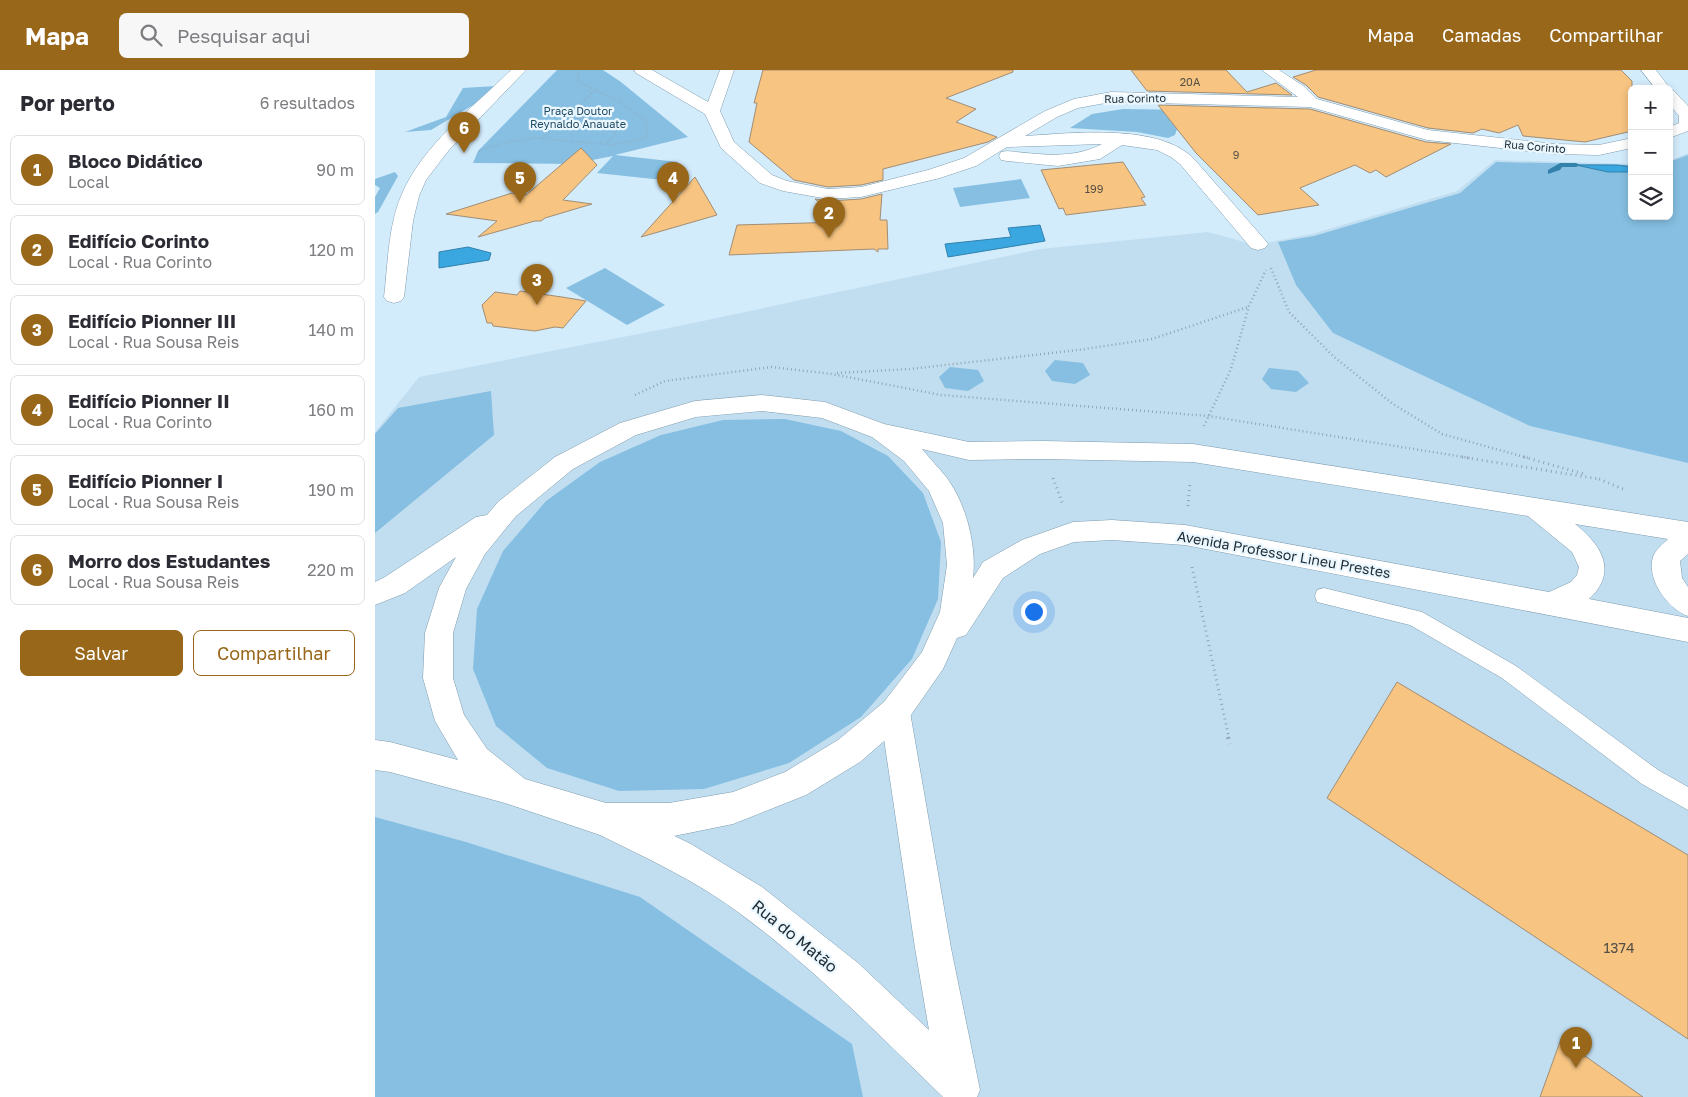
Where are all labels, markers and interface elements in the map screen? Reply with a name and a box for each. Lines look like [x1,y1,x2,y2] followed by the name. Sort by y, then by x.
[119,13,469,58] search box
[25,21,89,50] text: Mapa
[137,21,165,49] icon: search
[177,24,311,47] text: Pesquisar aqui
[1367,24,1414,46] text: Mapa
[1442,24,1521,46] text: Camadas
[1549,24,1663,46] text: Compartilhar
[1180,75,1201,88] house number: 20A
[1628,85,1673,220] map controls
[1628,85,1673,130] button: +
[20,90,115,116] text: Por perto
[1104,91,1166,105] street label: Rua Corinto
[260,93,355,113] text: 6 resultados
[530,104,626,130] park label: Praça Doutor Reynaldo Anauate
[448,112,480,153] pin: 6
[1628,130,1673,175] button: −
[1504,137,1567,155] street label: Rua Corinto
[1233,148,1239,161] house number: 9
[68,149,203,172] text: Bloco Didático
[33,160,41,180] text: 1
[316,160,354,180] text: 90 m
[504,162,536,203] pin: 5
[657,162,689,203] pin: 4
[68,172,109,192] text: Local
[1628,175,1673,220] button: layers
[1085,182,1103,195] house number: 199
[813,197,845,238] pin: 2
[68,229,209,252] text: Edifício Corinto
[32,240,42,260] text: 2
[309,240,354,260] text: 120 m
[68,252,212,272] text: Local · Rua Corinto
[521,264,553,305] pin: 3
[68,309,236,332] text: Edifício Pionner III
[32,320,42,340] text: 3
[308,320,354,340] text: 140 m
[68,332,239,352] text: Local · Rua Sousa Reis
[68,389,230,412] text: Edifício Pionner II
[32,400,42,420] text: 4
[308,400,354,420] text: 160 m
[68,412,212,432] text: Local · Rua Corinto
[68,469,223,492] text: Edifício Pionner I
[32,480,42,500] text: 5
[308,480,354,500] text: 190 m
[68,492,239,512] text: Local · Rua Sousa Reis
[1176,527,1392,581] street label: Avenida Professor Lineu Prestes
[68,549,270,572] text: Morro dos Estudantes
[32,560,42,580] text: 6
[307,560,354,580] text: 220 m
[68,572,239,592] text: Local · Rua Sousa Reis
[1021,599,1047,625] your location
[20,630,183,676] button: Salvar
[193,630,355,676] button: Compartilhar
[748,895,842,977] street label: Rua do Matão
[1604,939,1634,956] house number: 1374
[1560,1027,1592,1068] pin: 1

